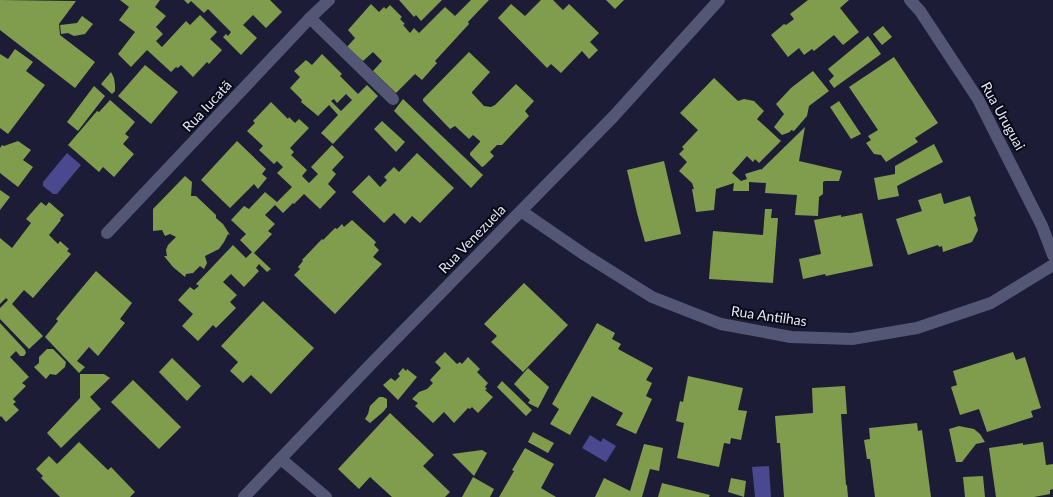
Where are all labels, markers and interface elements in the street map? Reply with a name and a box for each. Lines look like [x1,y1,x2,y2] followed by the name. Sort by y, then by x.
[179,76,235,135] street label: Rua Iucatã
[978,79,1029,153] street label: Rua Uruguai
[435,201,509,277] street label: Rua Venezuela
[730,302,808,329] street label: Rua Antilhas

